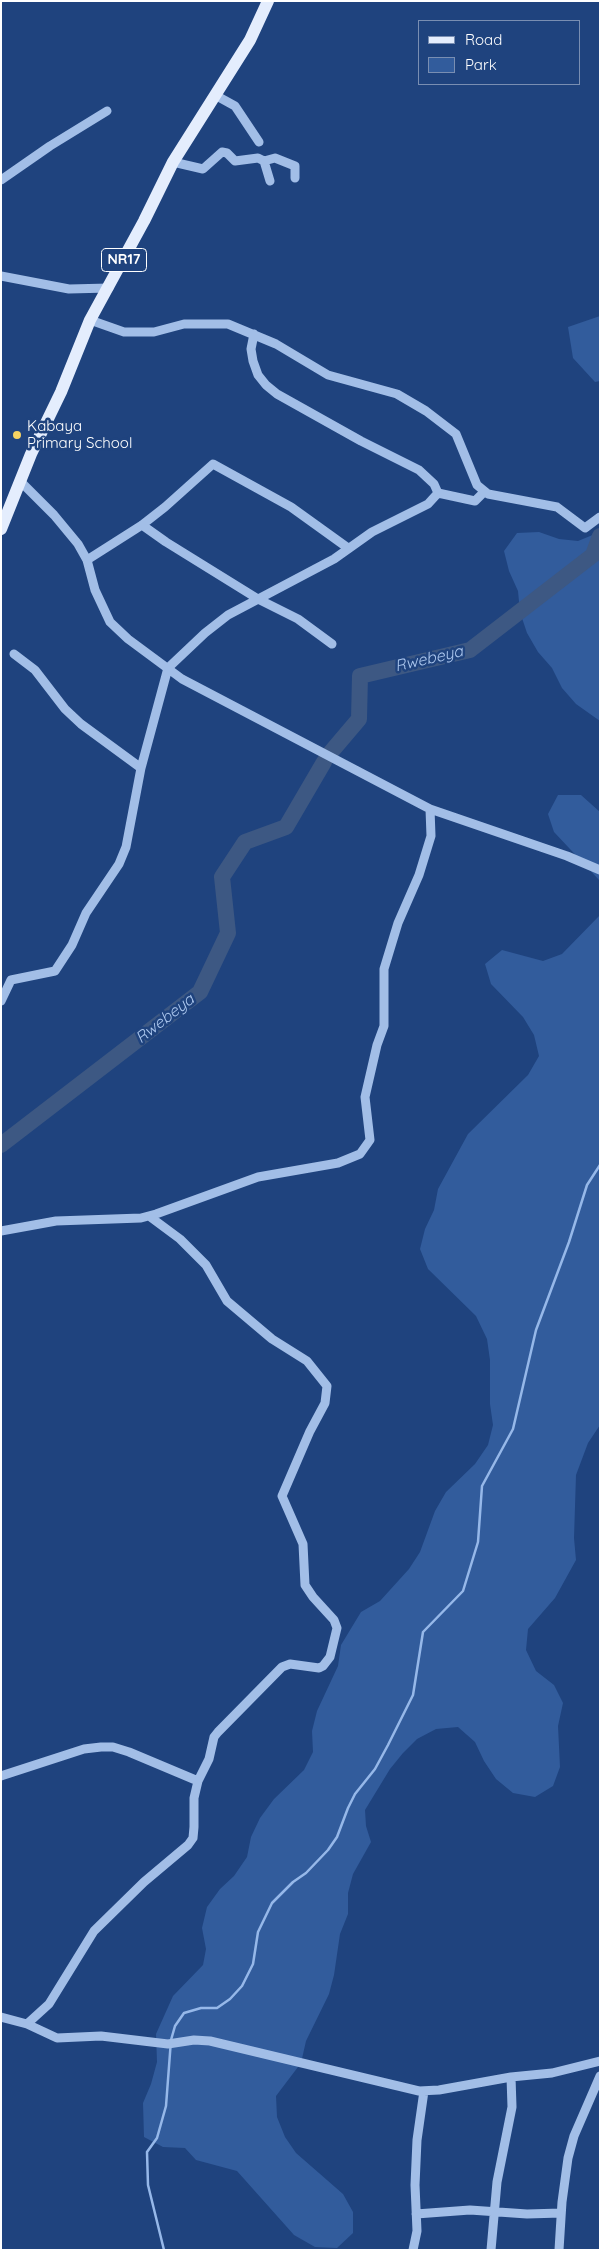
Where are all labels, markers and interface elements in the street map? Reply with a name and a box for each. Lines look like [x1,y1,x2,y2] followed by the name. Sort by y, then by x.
[418,20,581,85] legend
[465,30,502,49] text: Road
[465,55,497,74] text: Park
[102,248,146,272] road number: NR17
[27,417,132,452] place label: Kabaya Primary School
[11,429,23,441] marker: Kabaya Primary School
[393,642,465,676] water label: Rwebeya
[132,990,198,1048] water label: Rwebeya

